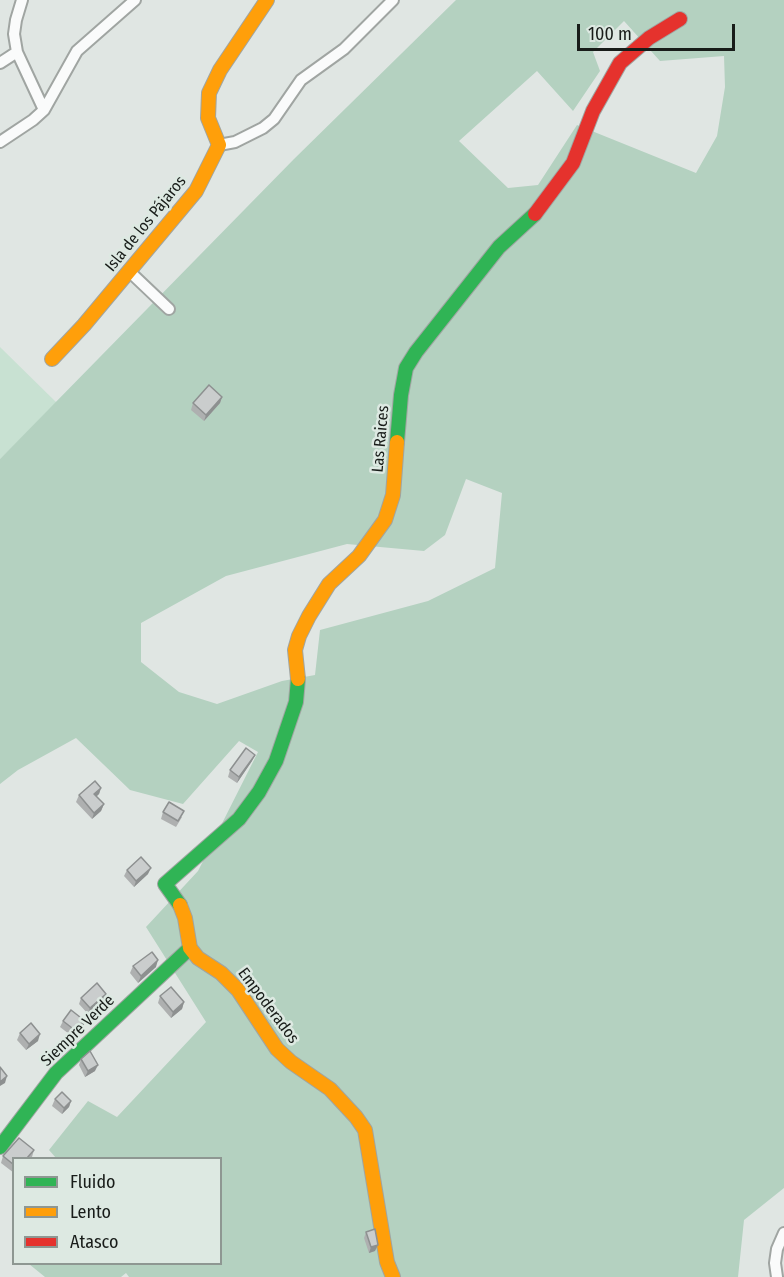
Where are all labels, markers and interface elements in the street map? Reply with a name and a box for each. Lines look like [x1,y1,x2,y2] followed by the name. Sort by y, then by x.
[580,12,738,50] scale bar
[588,23,632,45] text: 100 m
[102,172,190,276] street label: Isla de los Pájaros
[369,405,393,473] street label: Las Raices
[233,964,303,1048] street label: Empoderados
[37,991,119,1071] street label: Siempre Verde
[12,1157,222,1265] legend
[70,1171,116,1193] text: Fluido
[70,1201,111,1223] text: Lento
[70,1231,118,1253] text: Atasco

